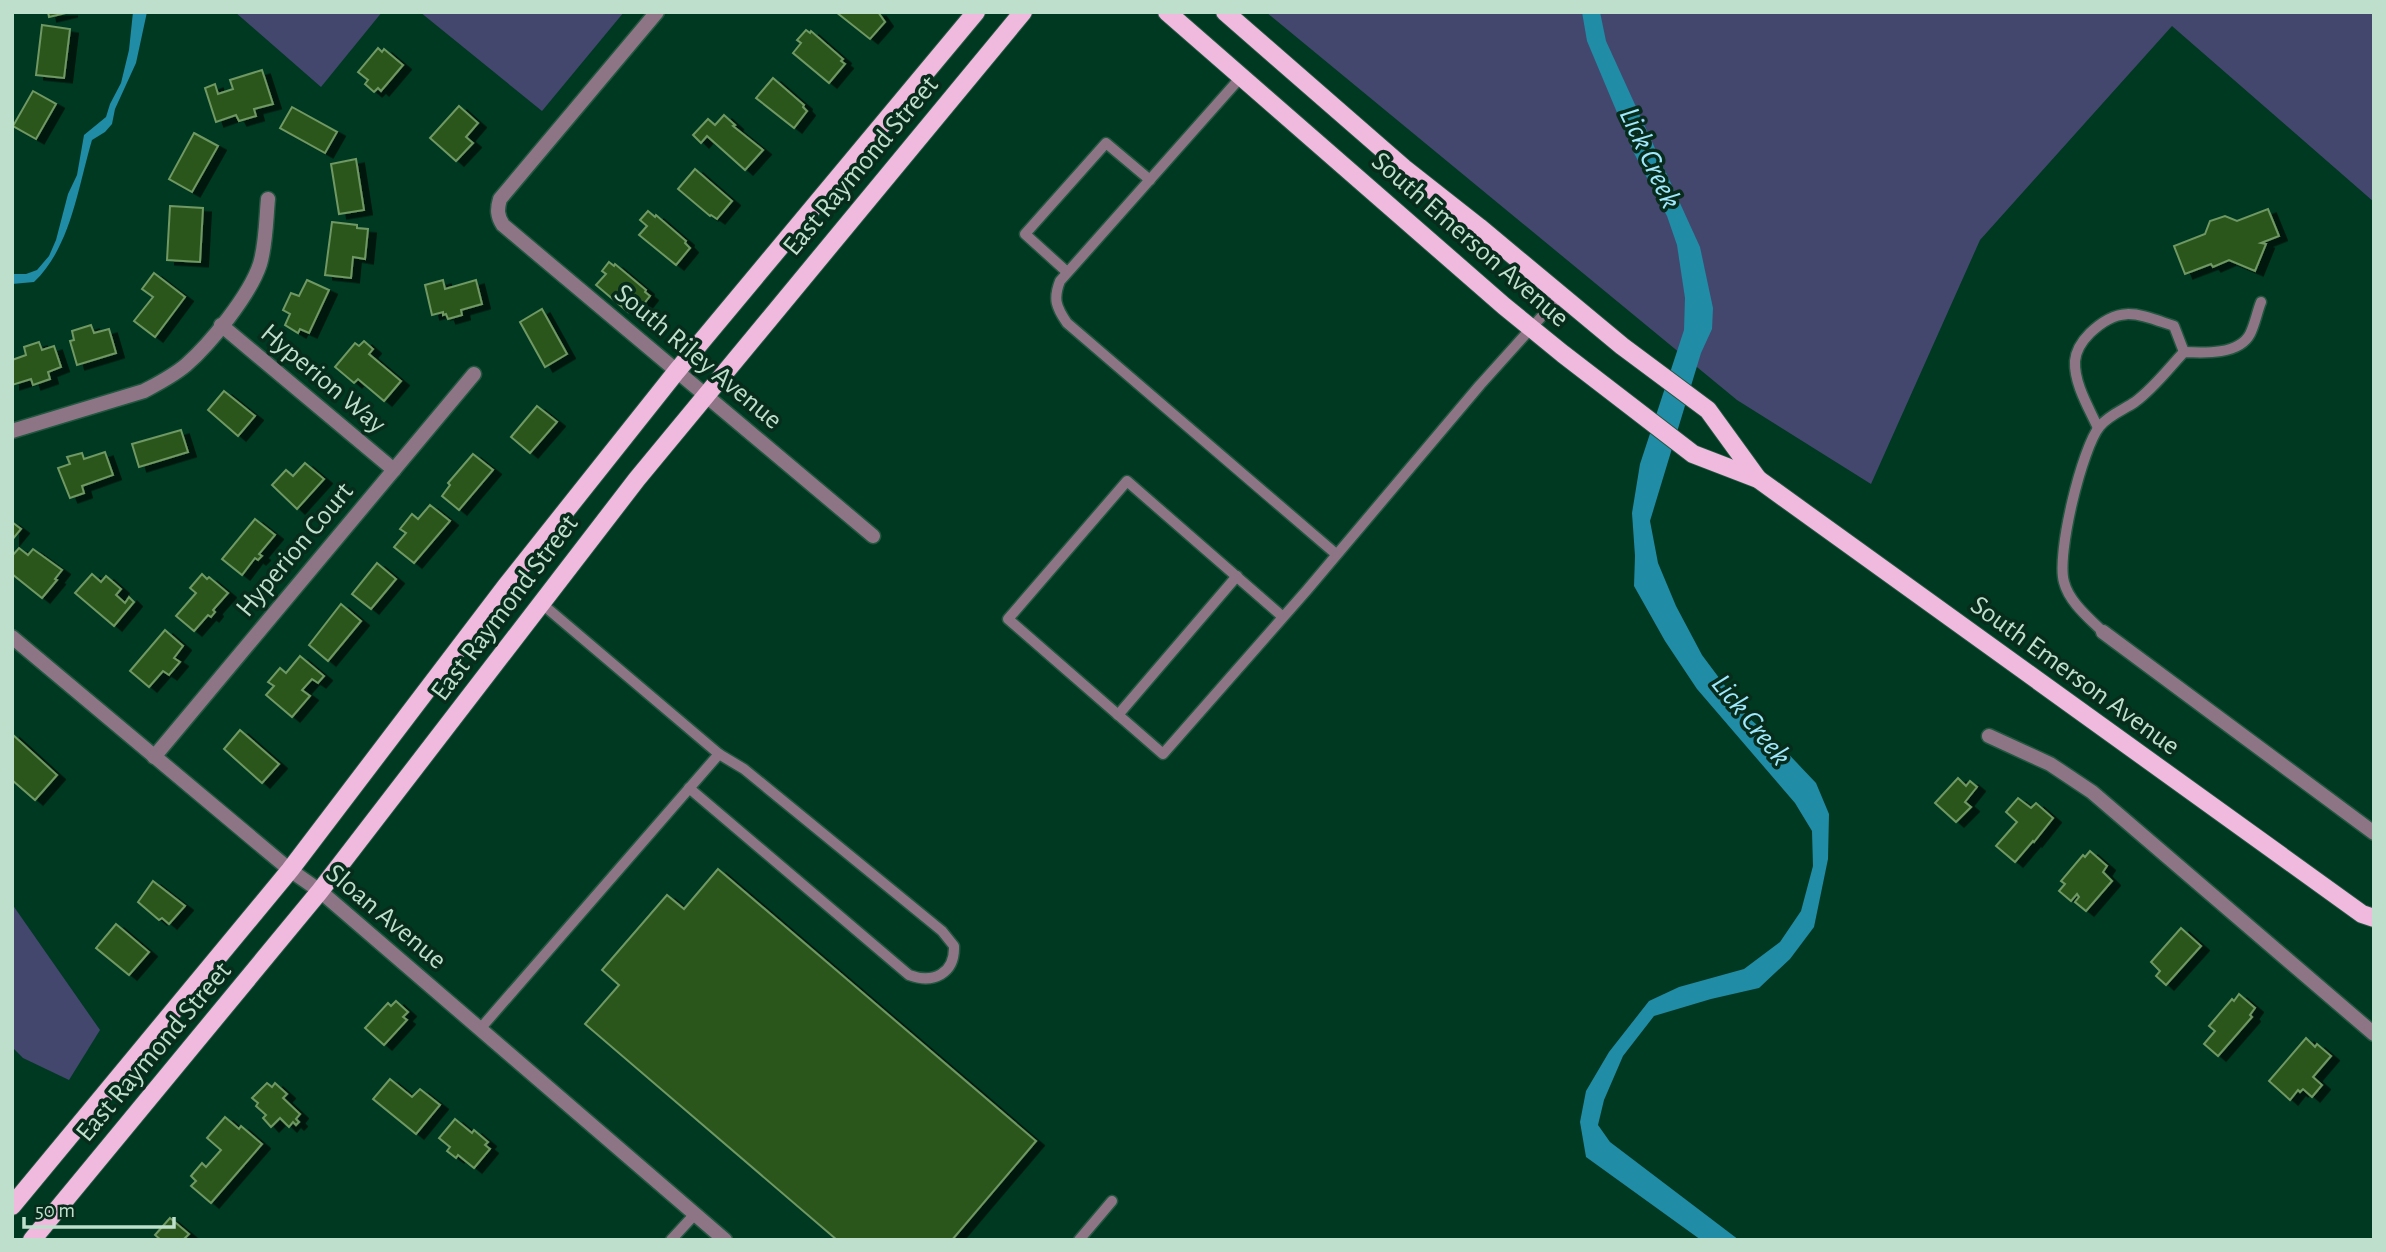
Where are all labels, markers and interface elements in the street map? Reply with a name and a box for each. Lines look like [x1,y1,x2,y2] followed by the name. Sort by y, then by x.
[778,71,944,261] street label: East Raymond Street
[1614,103,1686,213] water label: Lick Creek
[1366,147,1574,333] street label: South Emerson Avenue
[609,279,787,435] street label: South Riley Avenue
[255,319,391,439] street label: Hyperion Way
[231,478,359,622] street label: Hyperion Court
[426,510,584,706] street label: East Raymond Street
[1965,591,2185,761] street label: South Emerson Avenue
[1706,669,1797,771] water label: Lick Creek
[321,859,451,975] street label: Sloan Avenue
[71,957,237,1147] street label: East Raymond Street
[24,1186,175,1230] scale bar
[35,1200,75,1221] text: 50 m

